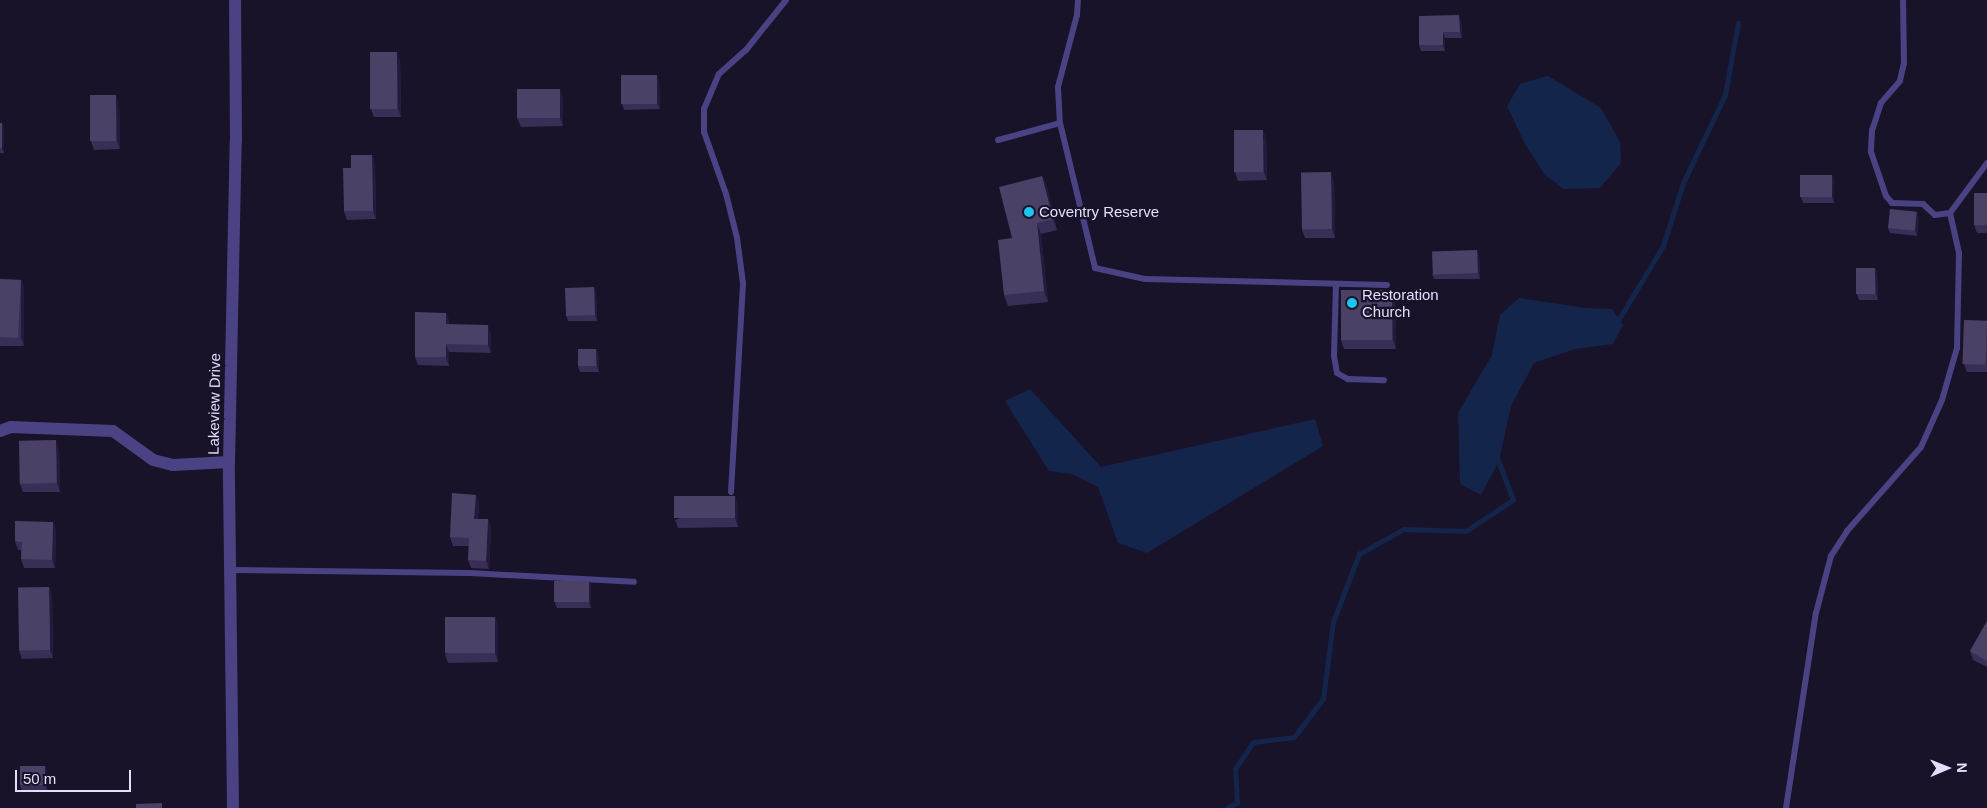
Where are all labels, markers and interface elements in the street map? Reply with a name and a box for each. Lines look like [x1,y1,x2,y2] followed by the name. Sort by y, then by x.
[1039,203,1159,221] place label: Coventry Reserve
[1023,206,1035,218] marker: Coventry Reserve
[1362,285,1439,320] place label: Restoration Church
[1346,297,1358,309] marker: Restoration Church
[204,353,224,455] street label: Lakeview Drive
[1922,743,1972,793] north arrow
[18,760,134,792] scale bar
[1954,763,1970,773] text: N
[23,770,56,787] text: 50 m

